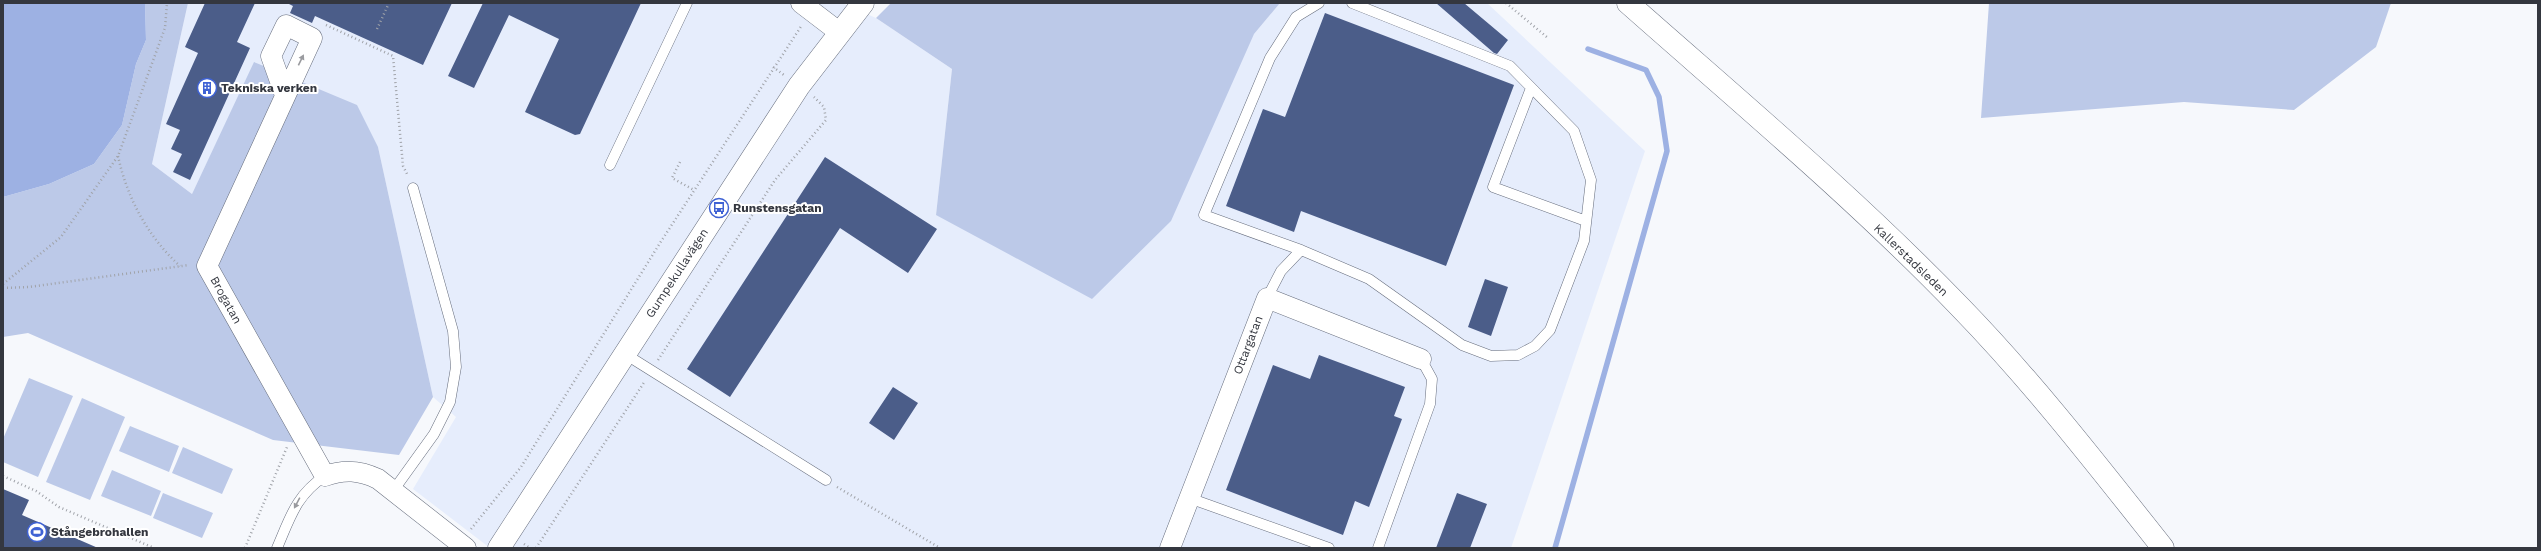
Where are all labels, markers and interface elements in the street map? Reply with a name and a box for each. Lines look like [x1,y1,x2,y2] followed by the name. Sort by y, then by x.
[298,54,304,66] one-way arrow
[196,77,218,99] building icon: Tekniska verken
[221,81,317,95] place label: Tekniska verken
[708,197,730,219] bus stop icon: Runstensgatan
[733,201,822,215] place label: Runstensgatan
[1871,221,1951,299] street label: Kallerstadsleden
[643,226,711,320] street label: Gumpekullavägen
[207,274,245,326] street label: Brogatan
[1230,314,1266,376] street label: Ottargatan
[294,497,301,509] one-way arrow
[26,521,48,543] sports icon: Stångebrohallen
[51,525,149,539] place label: Stångebrohallen

